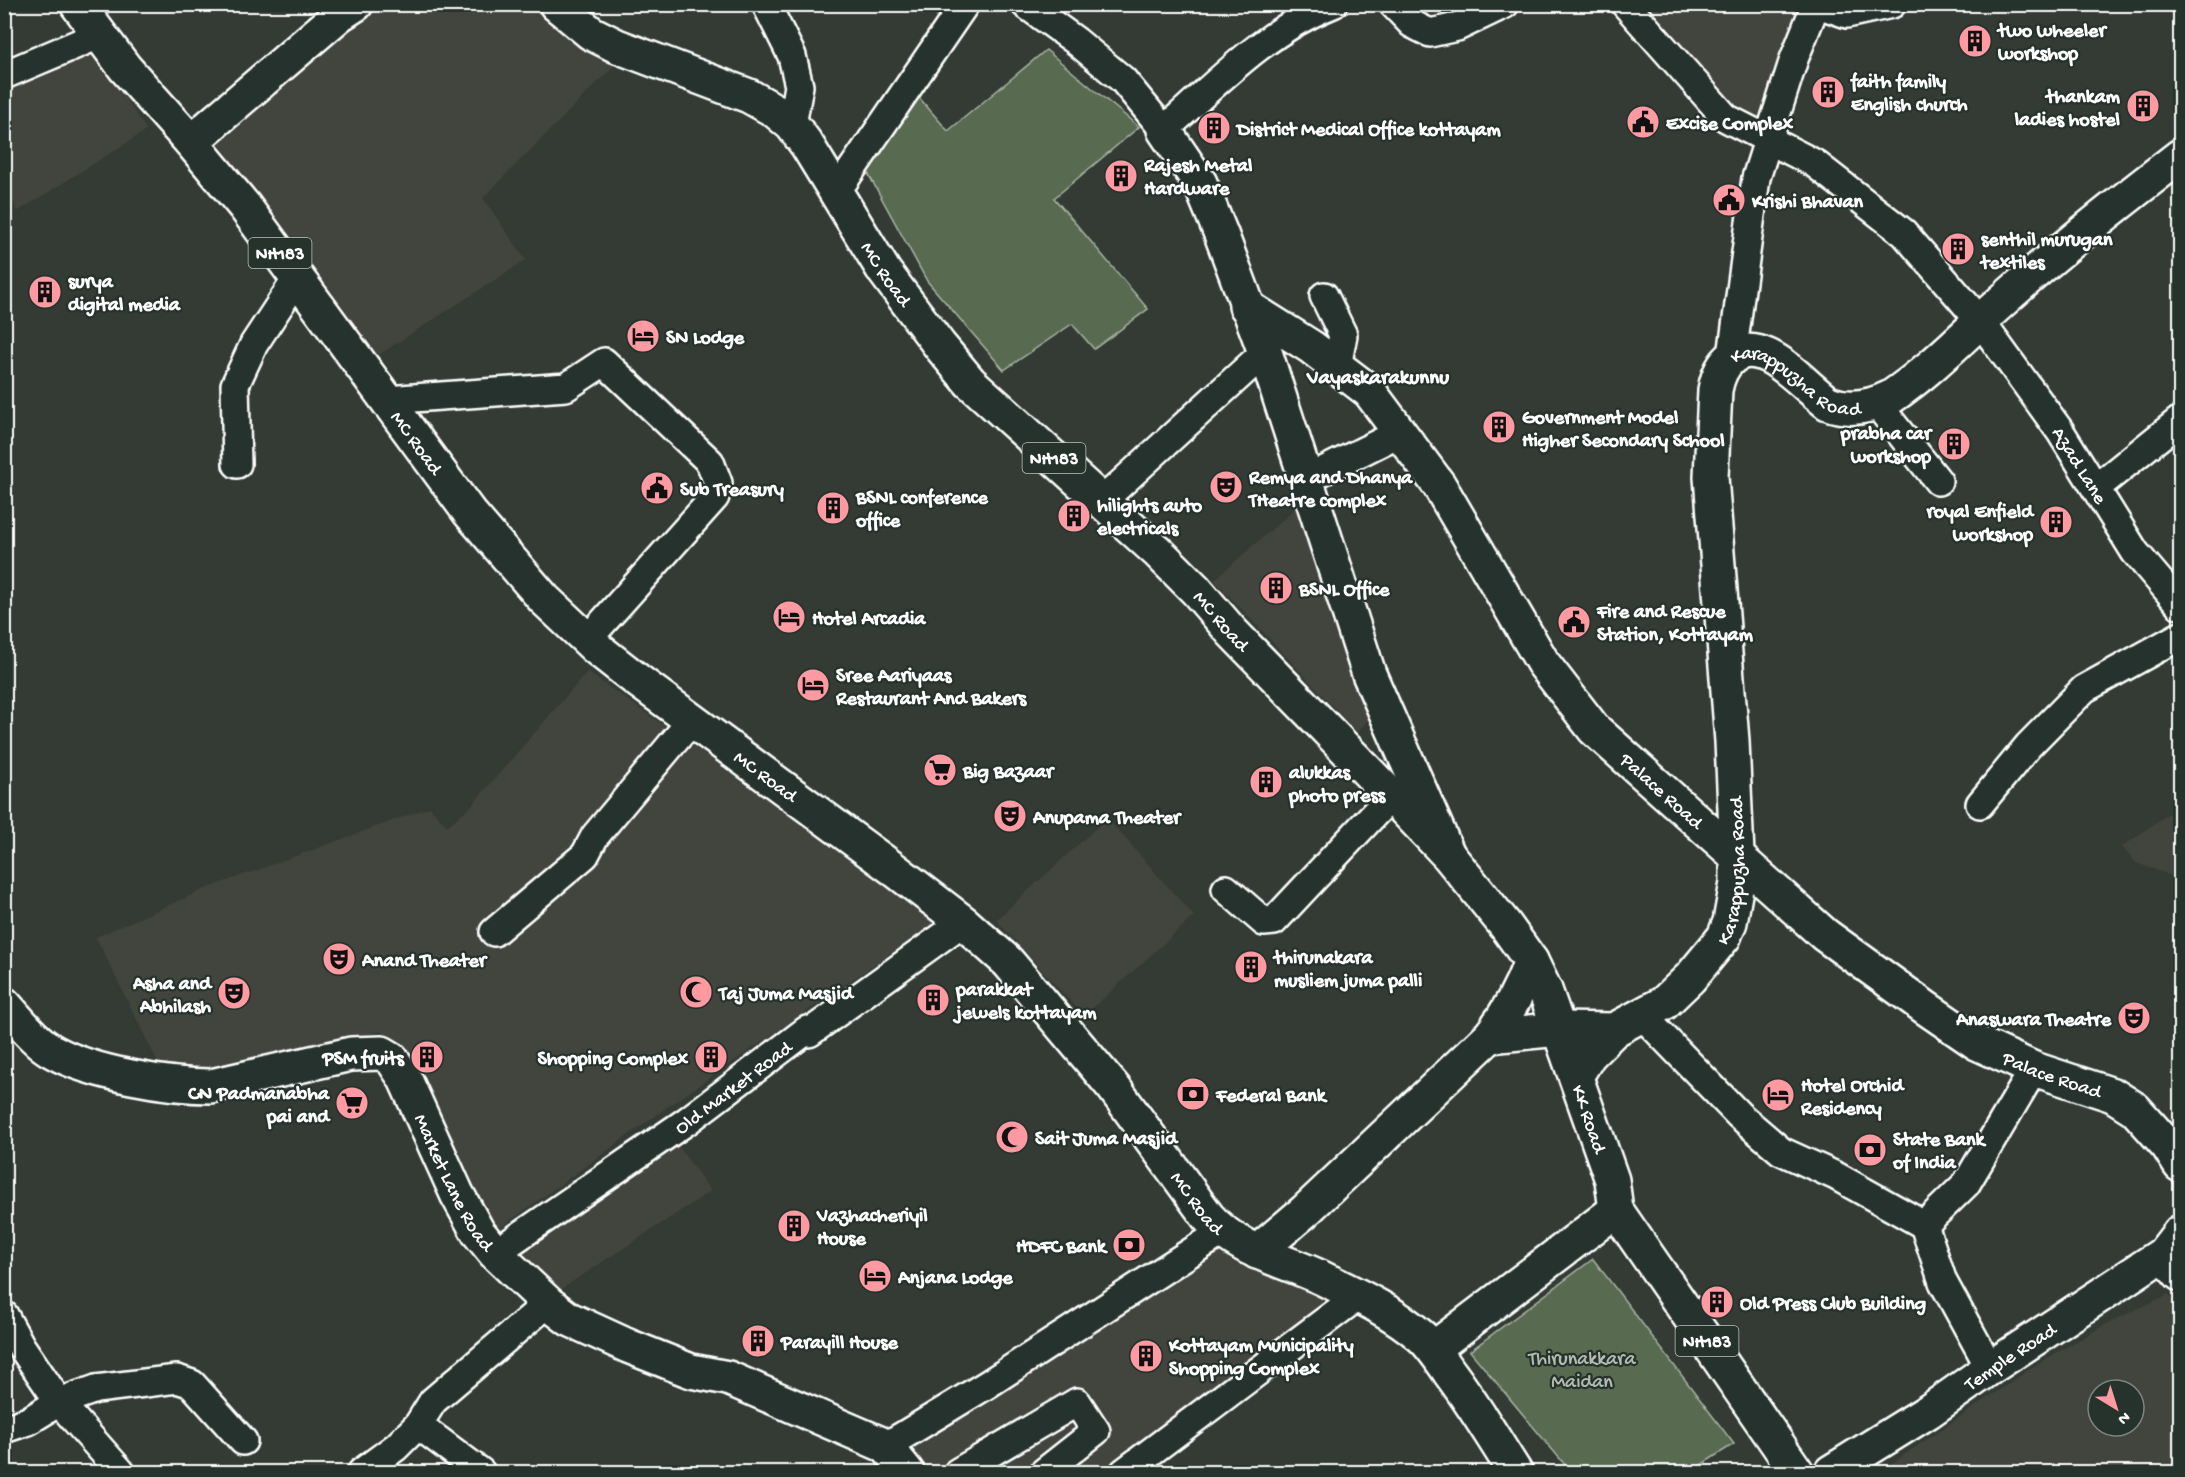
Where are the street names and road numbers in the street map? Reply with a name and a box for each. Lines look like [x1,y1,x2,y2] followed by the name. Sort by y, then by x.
[248,238,312,268] road number: NH183
[854,239,916,314] street label: MC Road
[1727,343,1864,422] street label: Karappuzha Road
[384,408,447,482] street label: MC Road
[2045,424,2111,510] street label: Azad Lane
[1022,443,1086,473] road number: NH183
[1187,587,1254,659] street label: MC Road
[728,747,802,810] street label: MC Road
[1613,749,1708,837] street label: Palace Road
[1714,794,1752,952] street label: Karappuzha Road
[671,1036,799,1141] street label: Old Market Road
[1997,1048,2106,1106] street label: Palace Road
[1564,1083,1610,1159] street label: KK Road
[407,1111,498,1259] street label: Market Lane Road
[1164,1168,1229,1243] street label: MC Road
[1960,1318,2063,1398] street label: Temple Road
[1676,1326,1738,1356] road number: NH183

